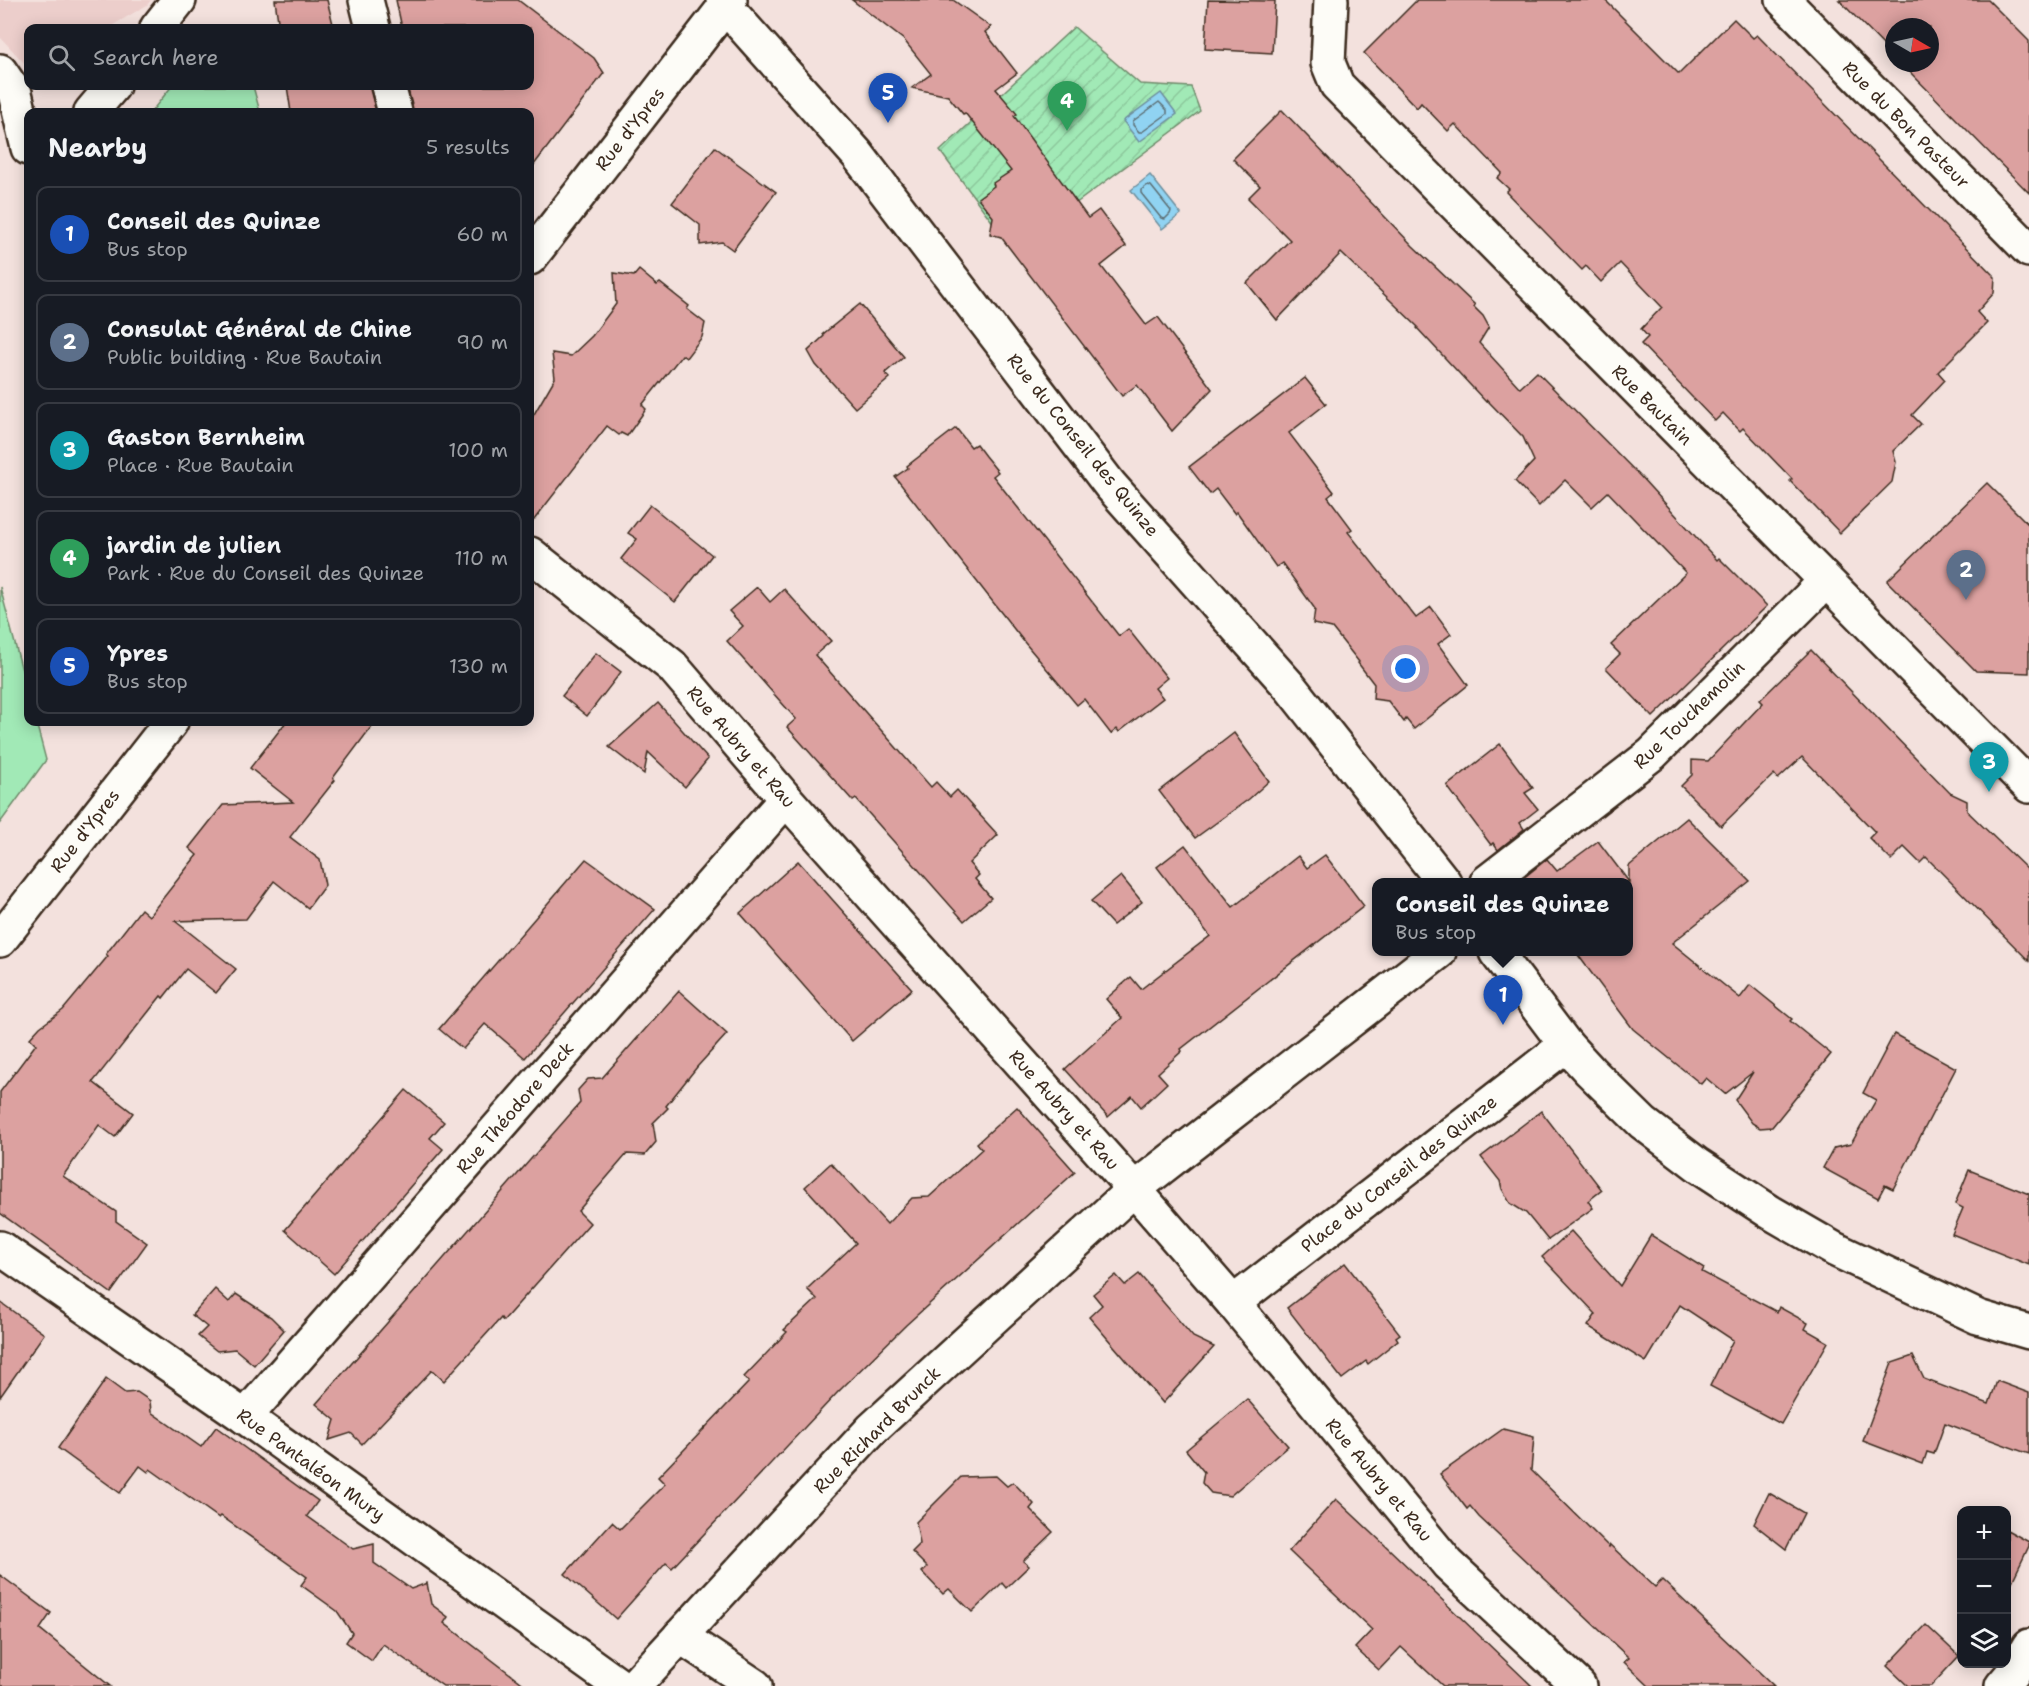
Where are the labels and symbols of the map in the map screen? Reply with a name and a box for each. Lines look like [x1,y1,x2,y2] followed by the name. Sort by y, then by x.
[1885,18,1939,72] north arrow
[1837,56,1975,194] street label: Rue du Bon Pasteur
[868,74,908,123] pin: 5
[590,82,670,176] street label: Rue d'Ypres
[1048,82,1086,131] pin: 4
[1001,348,1165,542] street label: Rue du Conseil des Quinze
[1607,360,1697,450] street label: Rue Bautain
[1946,550,1986,600] pin: 2
[1391,654,1420,683] your location
[1628,656,1750,774] street label: Rue Touchemolin
[681,681,801,813] street label: Rue Aubry et Rau
[1970,742,2008,792] pin: 3
[45,784,125,878] street label: Rue d'Ypres
[1484,976,1522,1025] pin: 1
[451,1037,579,1179] street label: Rue Théodore Deck
[1003,1045,1125,1175] street label: Rue Aubry et Rau
[1296,1090,1502,1258] street label: Place du Conseil des Quinze
[808,1361,946,1499] street label: Rue Richard Brunck
[232,1403,390,1527] street label: Rue Pantaléon Mury
[1320,1413,1438,1547] street label: Rue Aubry et Rau

